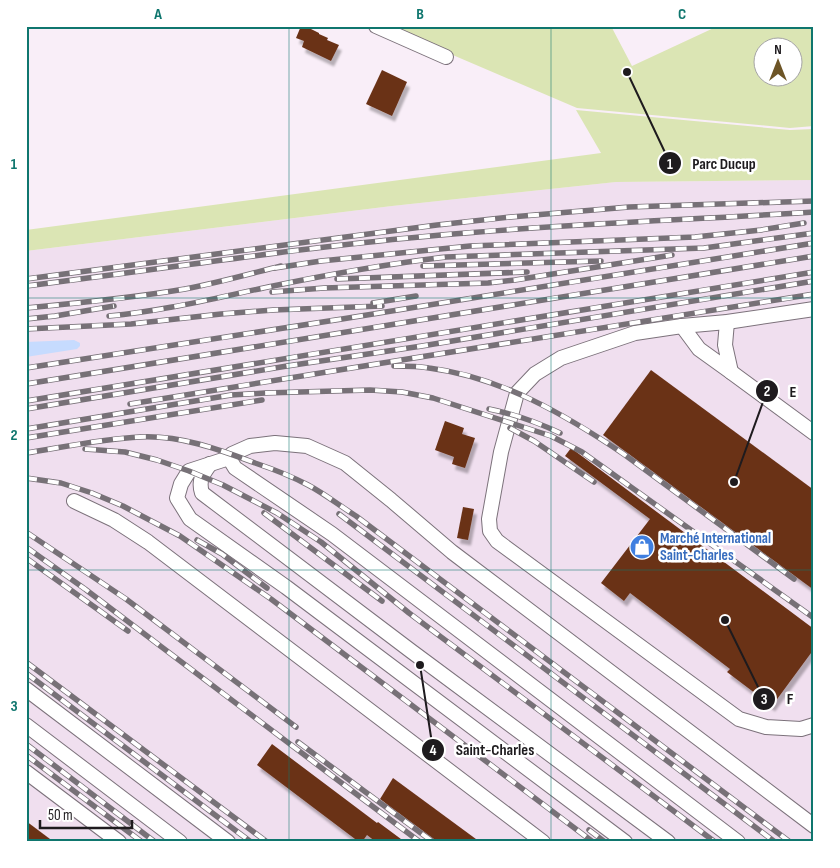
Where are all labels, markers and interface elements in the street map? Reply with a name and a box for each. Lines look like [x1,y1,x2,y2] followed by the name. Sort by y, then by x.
[153,5,162,24] text: A
[416,5,424,24] text: B
[678,5,686,24] text: C
[752,38,802,88] north arrow
[774,41,782,58] text: N
[657,148,766,179] callout: Parc Ducup
[11,155,18,174] text: 1
[667,155,673,174] text: 1
[692,155,756,174] text: Parc Ducup
[754,376,806,407] callout: E
[764,382,770,401] text: 2
[790,383,797,402] text: E
[10,426,18,445] text: 2
[660,529,771,565] place label: Marché International Saint-Charles
[629,534,655,560] shop icon: Marché International Saint-Charles
[752,683,803,714] callout: F
[761,690,768,709] text: 3
[787,690,794,709] text: F
[10,697,18,716] text: 3
[420,734,544,765] callout: Saint-Charles
[430,741,437,760] text: 4
[456,741,534,760] text: Saint-Charles
[40,798,132,830] scale bar
[48,806,73,825] text: 50 m

